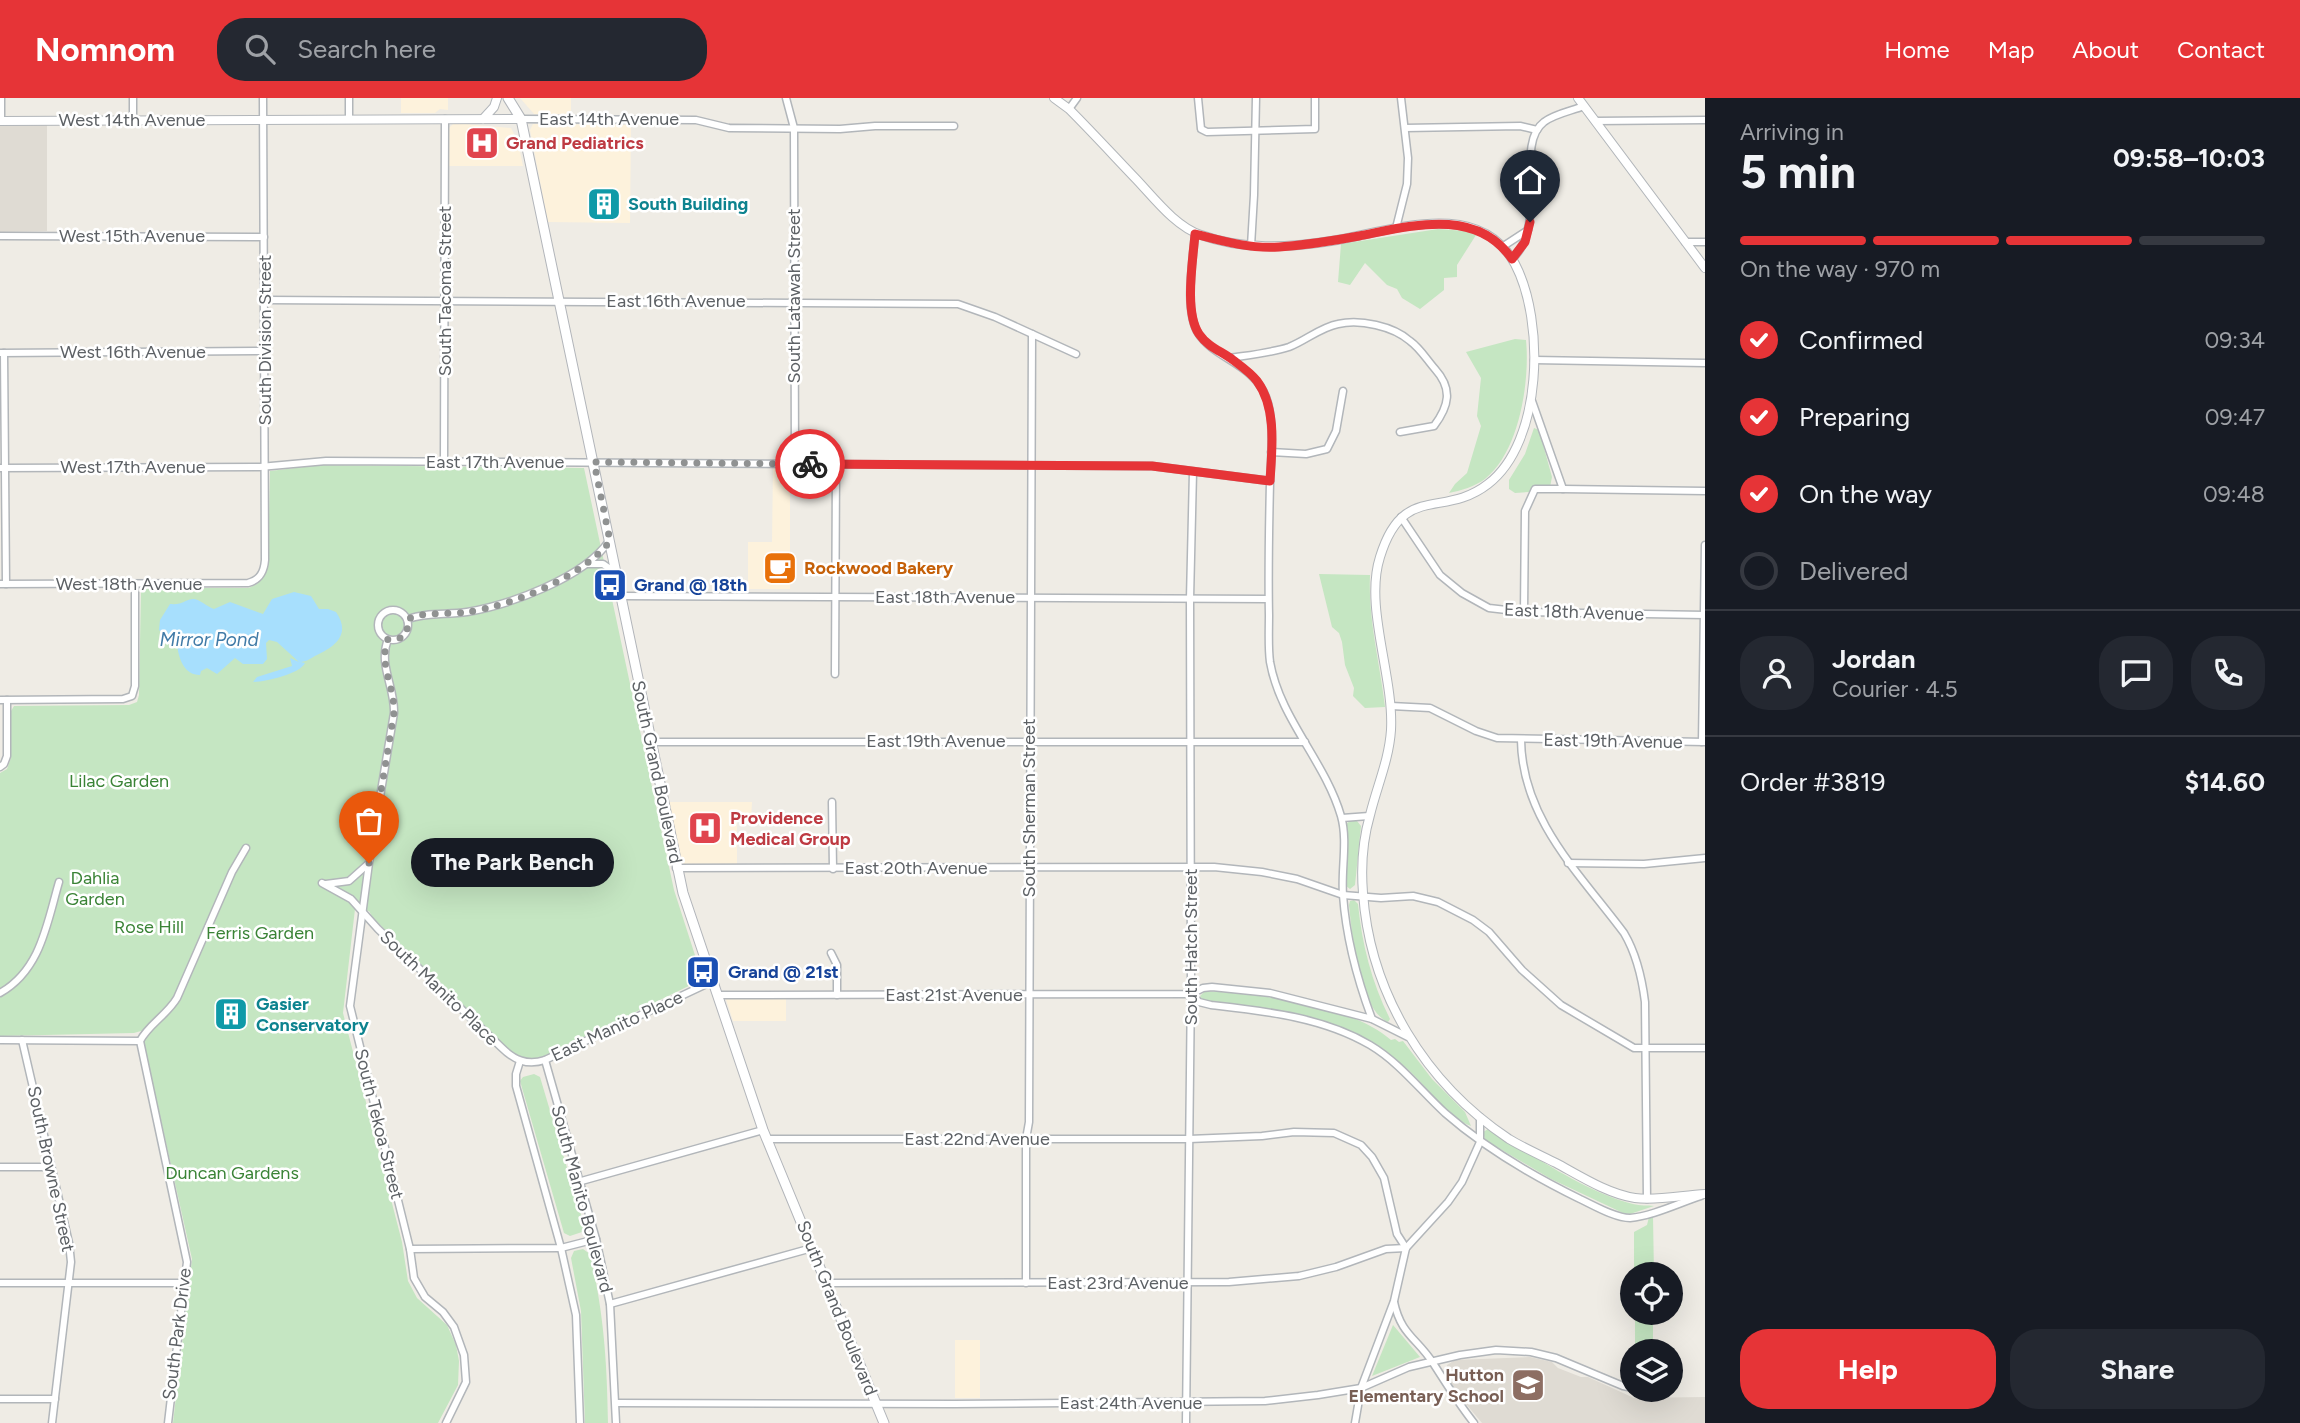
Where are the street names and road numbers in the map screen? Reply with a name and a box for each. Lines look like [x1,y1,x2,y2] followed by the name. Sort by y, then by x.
[539,108,679,130] street label: East 14th Avenue
[59,109,206,131] street label: West 14th Avenue
[434,206,456,376] street label: South Tacoma Street
[783,208,805,384] street label: South Latawah Street
[59,225,205,247] street label: West 15th Avenue
[254,254,276,425] street label: South Division Street
[606,290,746,312] street label: East 16th Avenue
[60,341,206,363] street label: West 16th Avenue
[426,451,565,473] street label: East 17th Avenue
[60,456,206,478] street label: West 17th Avenue
[56,573,202,595] street label: West 18th Avenue
[875,586,1015,608] street label: East 18th Avenue
[1504,599,1645,625] street label: East 18th Avenue
[627,678,687,866] street label: South Grand Boulevard
[1018,718,1040,898] street label: South Sherman Street
[1543,729,1683,753] street label: East 19th Avenue
[866,730,1006,752] street label: East 19th Avenue
[844,857,988,879] street label: East 20th Avenue
[1180,868,1202,1025] street label: South Hatch Street
[375,926,503,1050] street label: South Manito Place
[885,984,1023,1006] street label: East 21st Avenue
[548,986,687,1066] street label: East Manito Place
[350,1046,408,1202] street label: South Tekoa Street
[23,1084,79,1254] street label: South Browne Street
[546,1103,618,1295] street label: South Manito Boulevard
[904,1128,1050,1150] street label: East 22nd Avenue
[792,1217,882,1399] street label: South Grand Boulevard
[158,1266,196,1401] street label: South Park Drive
[1047,1272,1189,1294] street label: East 23rd Avenue
[1060,1392,1203,1414] street label: East 24th Avenue

